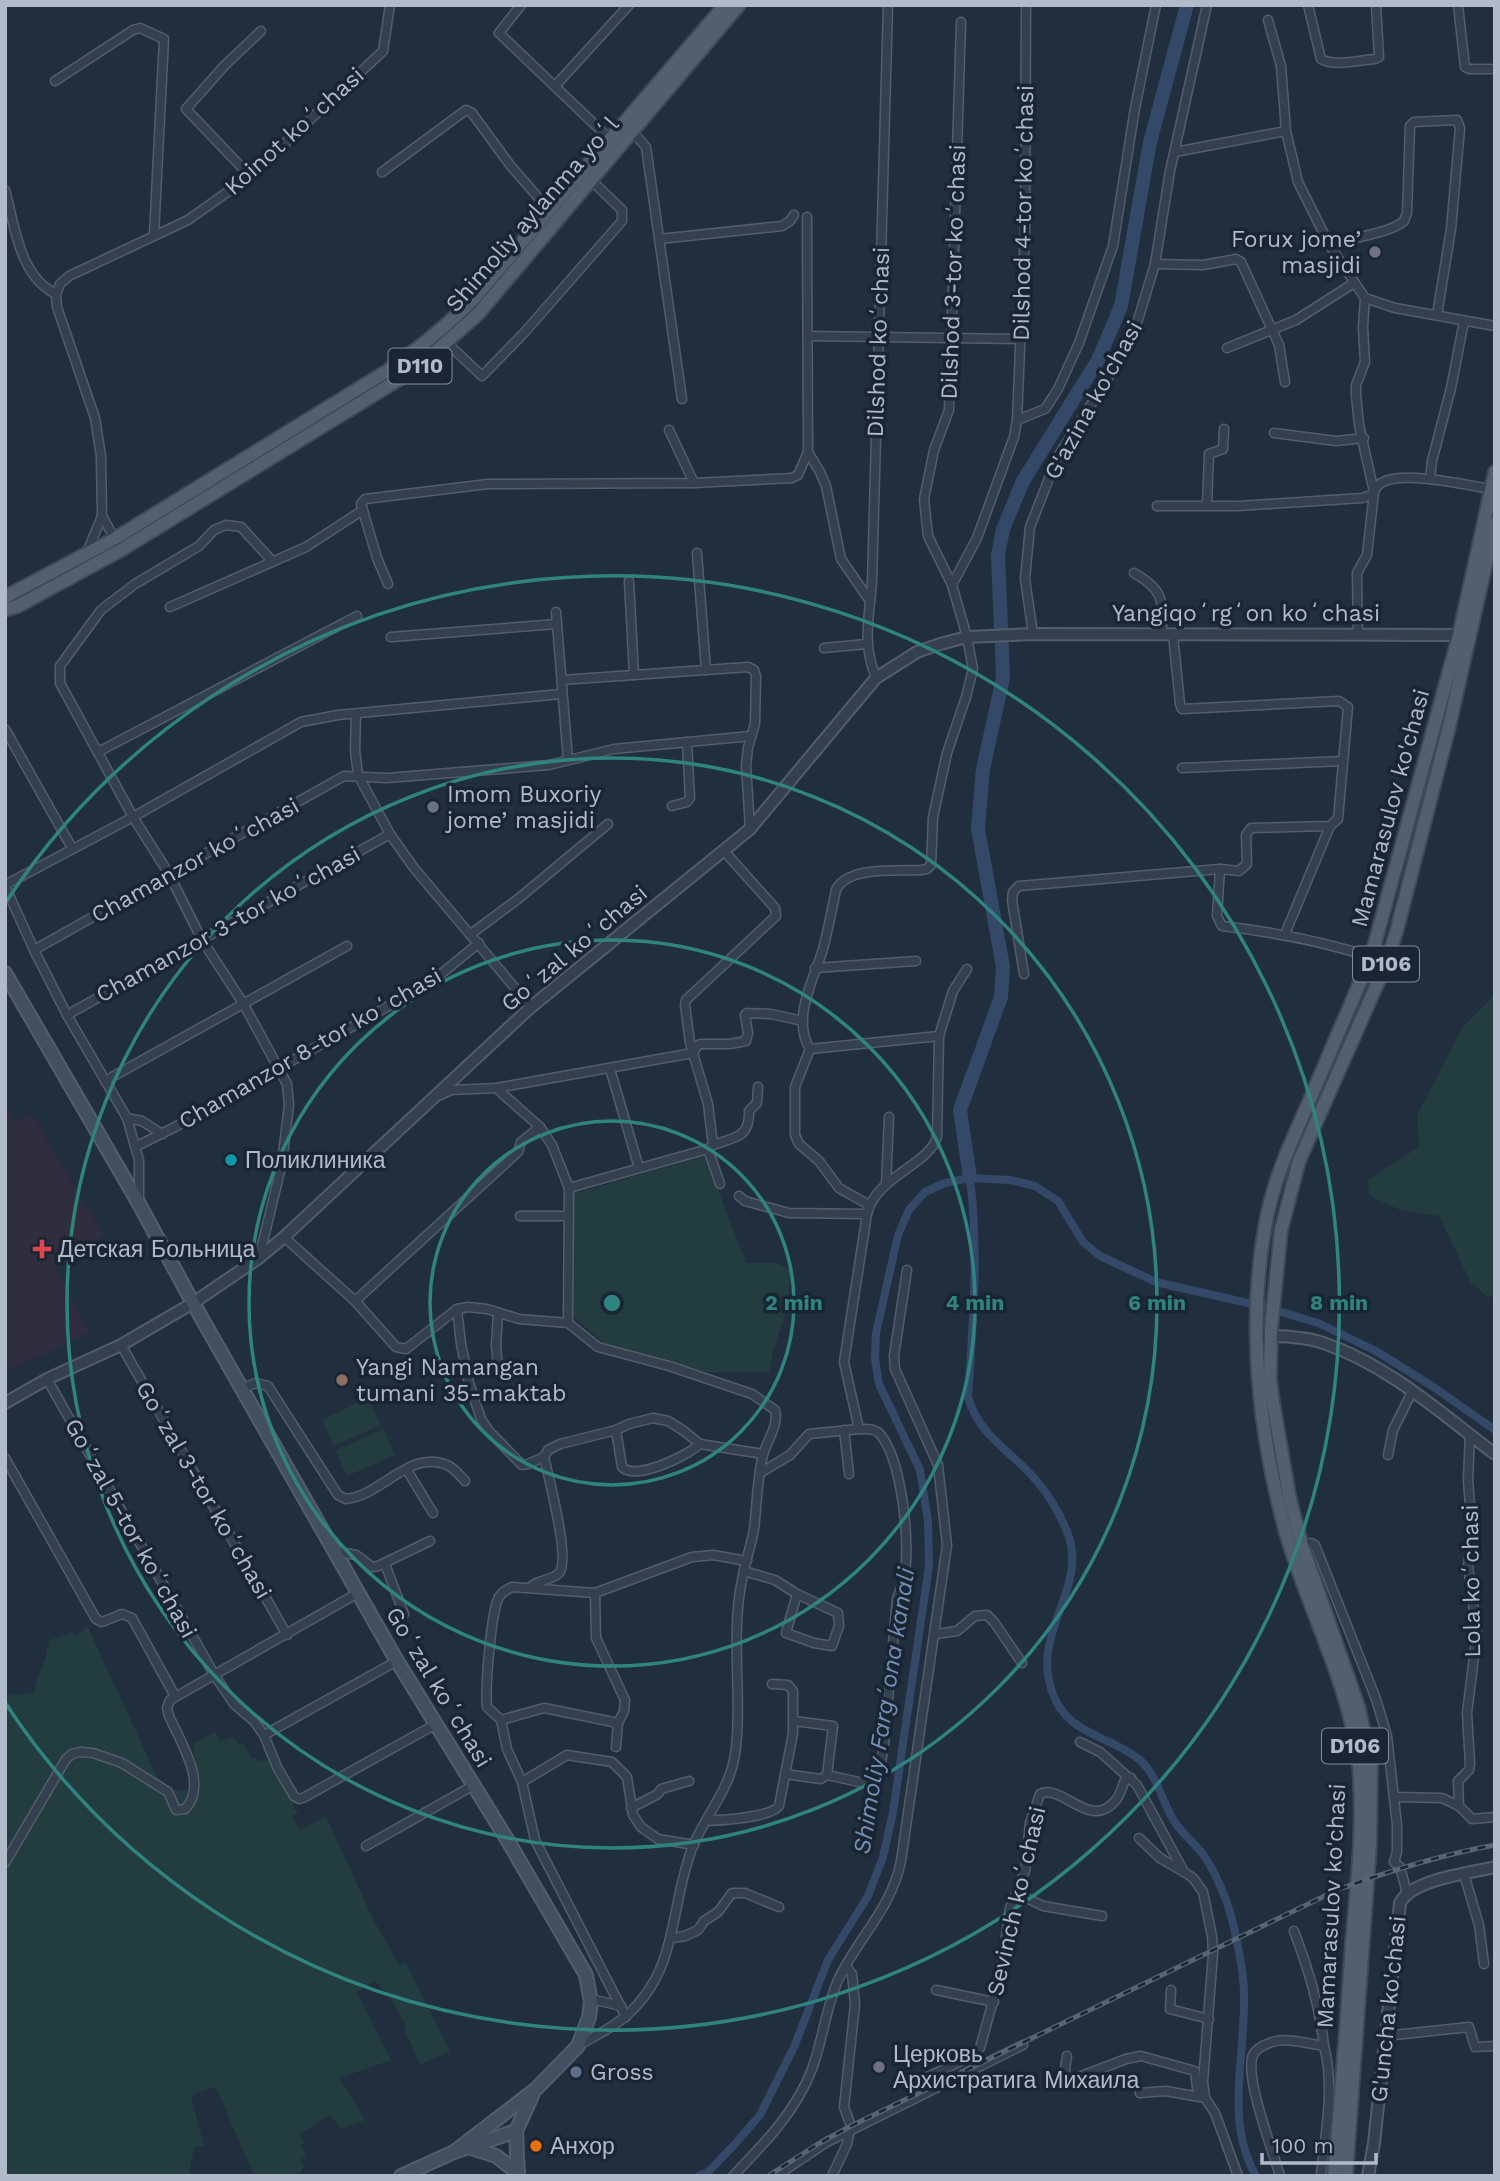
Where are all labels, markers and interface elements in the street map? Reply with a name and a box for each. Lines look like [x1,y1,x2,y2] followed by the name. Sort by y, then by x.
[219,62,369,201] street label: Koinot koʻchasi
[1008,85,1039,341] street label: Dilshod 4-tor koʻchasi
[440,111,625,317] street label: Shimoliy aylanma yoʻl
[936,144,971,400] street label: Dilshod 3-tor koʻchasi
[1231,226,1361,279] place label: Forux jome’ masjidi
[1367,244,1383,260] marker: Forux jome’ masjidi
[862,246,895,438] street label: Dilshod koʻchasi
[1039,316,1148,484] street label: G'azina ko'chasi
[388,348,452,384] road number: D110
[1112,600,1380,627] street label: Yangiqoʻrgʻon koʻchasi
[1346,686,1435,930] street label: Mamarasulov ko'chasi
[445,781,601,834] place label: Imom Buxoriy jome’ masjidi
[87,792,304,929] street label: Chamanzor koʻchasi
[425,799,441,815] marker: Imom Buxoriy jome’ masjidi
[91,840,365,1008] street label: Chamanzor 3-tor koʻchasi
[496,879,653,1017] street label: Goʻzal koʻchasi
[1353,946,1419,982] road number: D106
[174,962,446,1135] street label: Chamanzor 8-tor koʻchasi
[245,1147,386,1174] place label: Поликлиника
[223,1152,239,1168] marker: Поликлиника
[58,1236,256,1263] place label: Детская Больница
[32,1239,52,1259] marker: Детская Больница
[765,1290,823,1315] text: 2 min
[946,1290,1004,1315] text: 4 min
[1128,1290,1186,1315] text: 6 min
[1310,1290,1368,1315] text: 8 min
[600,1291,624,1315] centre of rings
[356,1354,567,1407] place label: Yangi Namangan tumani 35-maktab
[334,1372,350,1388] marker: Yangi Namangan tumani 35-maktab
[130,1377,277,1604] street label: Goʻzal 3-tor koʻchasi
[59,1414,202,1643] street label: Goʻzal 5-tor koʻchasi
[1457,1504,1486,1658] street label: Lola koʻchasi
[848,1565,921,1856] water label: Shimoliy Fargʻona kanali
[380,1602,497,1772] street label: Goʻzal koʻchasi
[1322,1728,1388,1764] road number: D106
[1312,1783,1351,2029] street label: Mamarasulov ko'chasi
[982,1804,1051,1998] street label: Sevinch koʻchasi
[1365,1915,1412,2104] street label: G'uncha ko'chasi
[893,2041,1140,2094] place label: Церковь Архистратига Михаила
[590,2059,654,2086] place label: Gross
[871,2059,887,2075] marker: Церковь Архистратига Михаила
[568,2064,584,2080] marker: Gross
[1262,2122,1376,2166] scale bar
[550,2133,615,2160] place label: Анхор
[1272,2133,1334,2158] text: 100 m
[528,2138,544,2154] marker: Анхор

